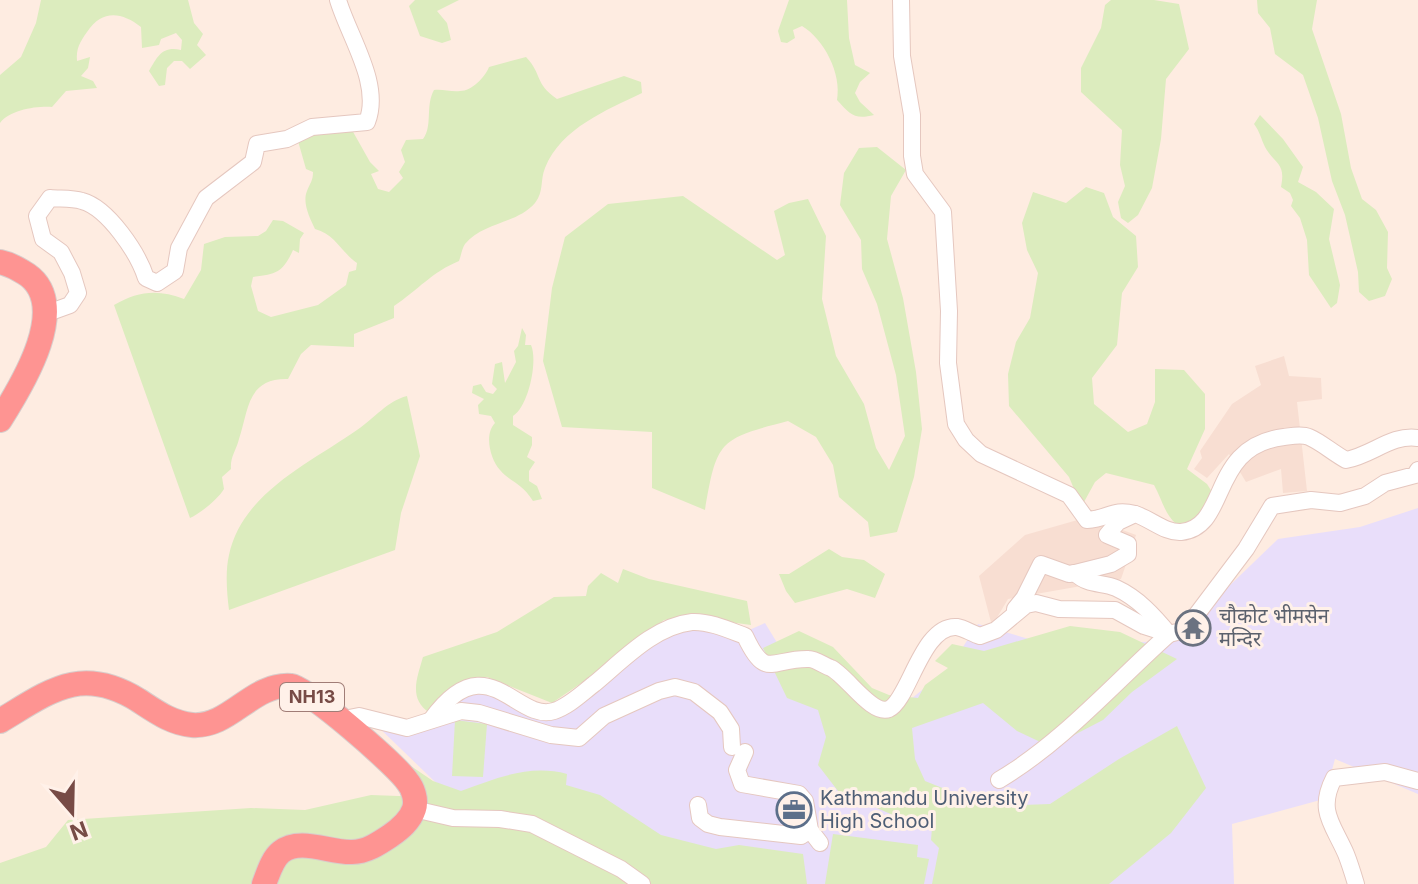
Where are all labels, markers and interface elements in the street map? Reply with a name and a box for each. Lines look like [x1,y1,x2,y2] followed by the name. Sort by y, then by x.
[1219,604,1330,651] place label: चौकोट भीमसेन मन्दिर
[1174,609,1212,647] temple icon: चौकोट भीमसेन मन्दिर
[280,683,344,711] road number: NH13
[32,772,112,852] north arrow
[820,786,1028,833] place label: Kathmandu University High School
[775,791,813,829] office icon: Kathmandu University High School
[67,816,91,846] text: N

